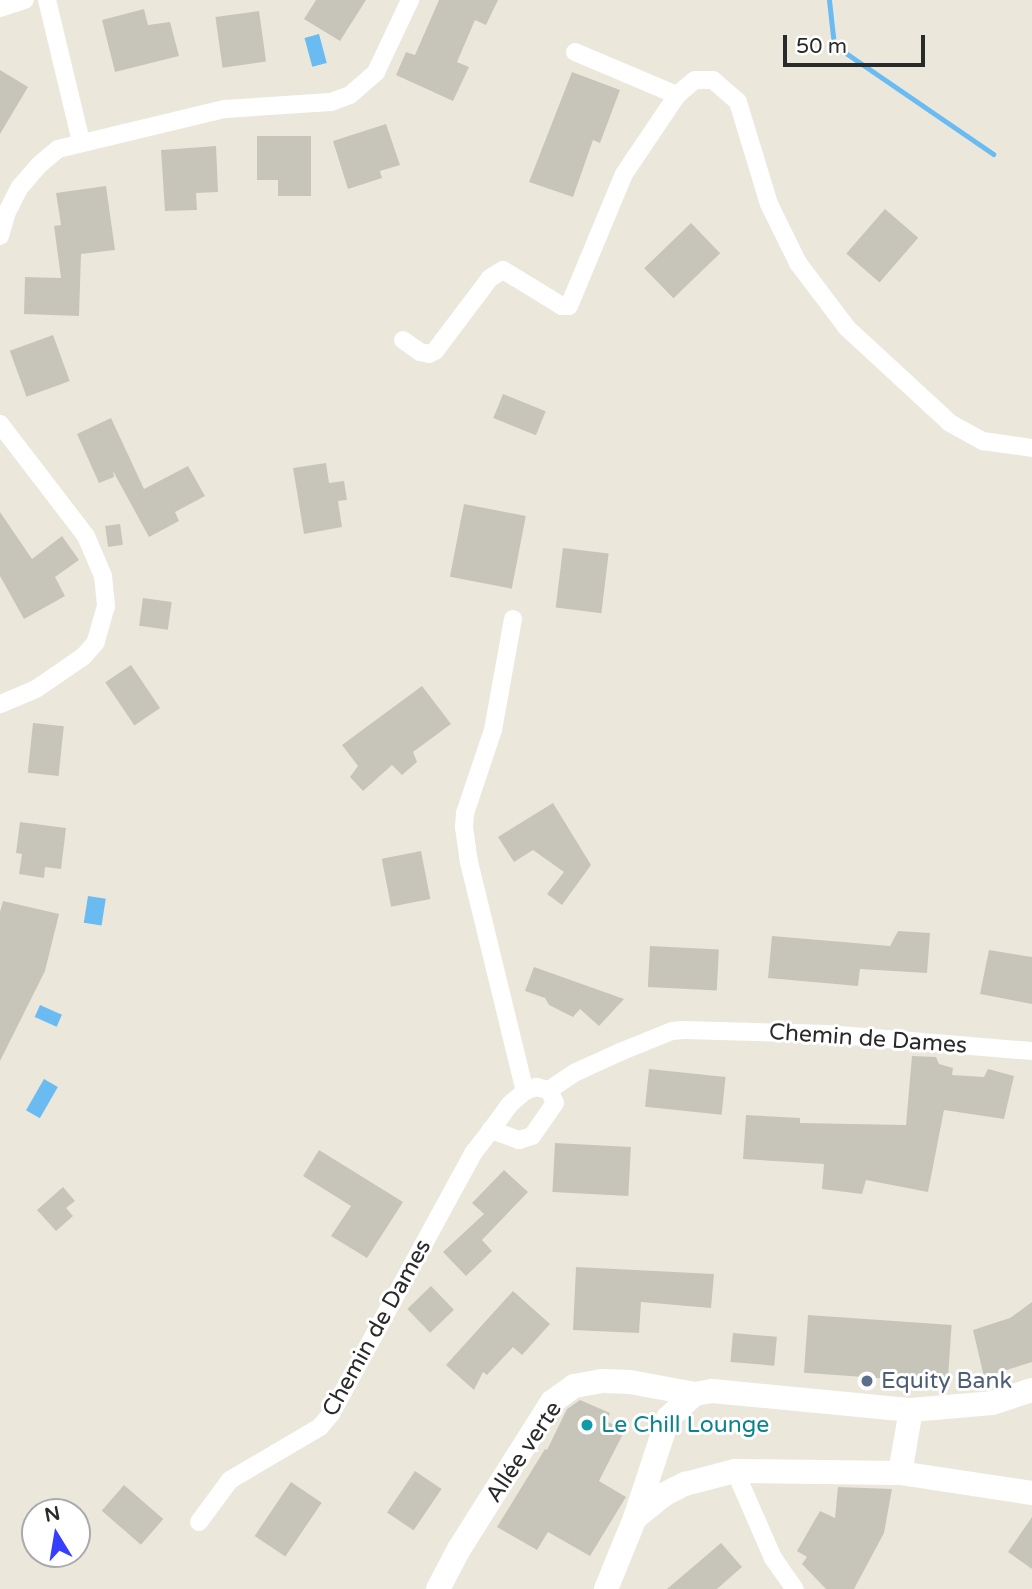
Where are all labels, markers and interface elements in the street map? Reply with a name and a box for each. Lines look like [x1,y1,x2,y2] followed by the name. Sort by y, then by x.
[787,21,929,65] scale bar
[796,34,847,59] text: 50 m
[768,1018,968,1060] street label: Chemin de Dames
[317,1235,437,1421] street label: Chemin de Dames
[881,1367,1012,1395] place label: Equity Bank
[859,1373,875,1389] marker: Equity Bank
[480,1396,568,1508] street label: Allée verte
[601,1411,769,1439] place label: Le Chill Lounge
[579,1417,595,1433] marker: Le Chill Lounge
[21,1498,91,1568] north arrow
[43,1502,62,1527] text: N

